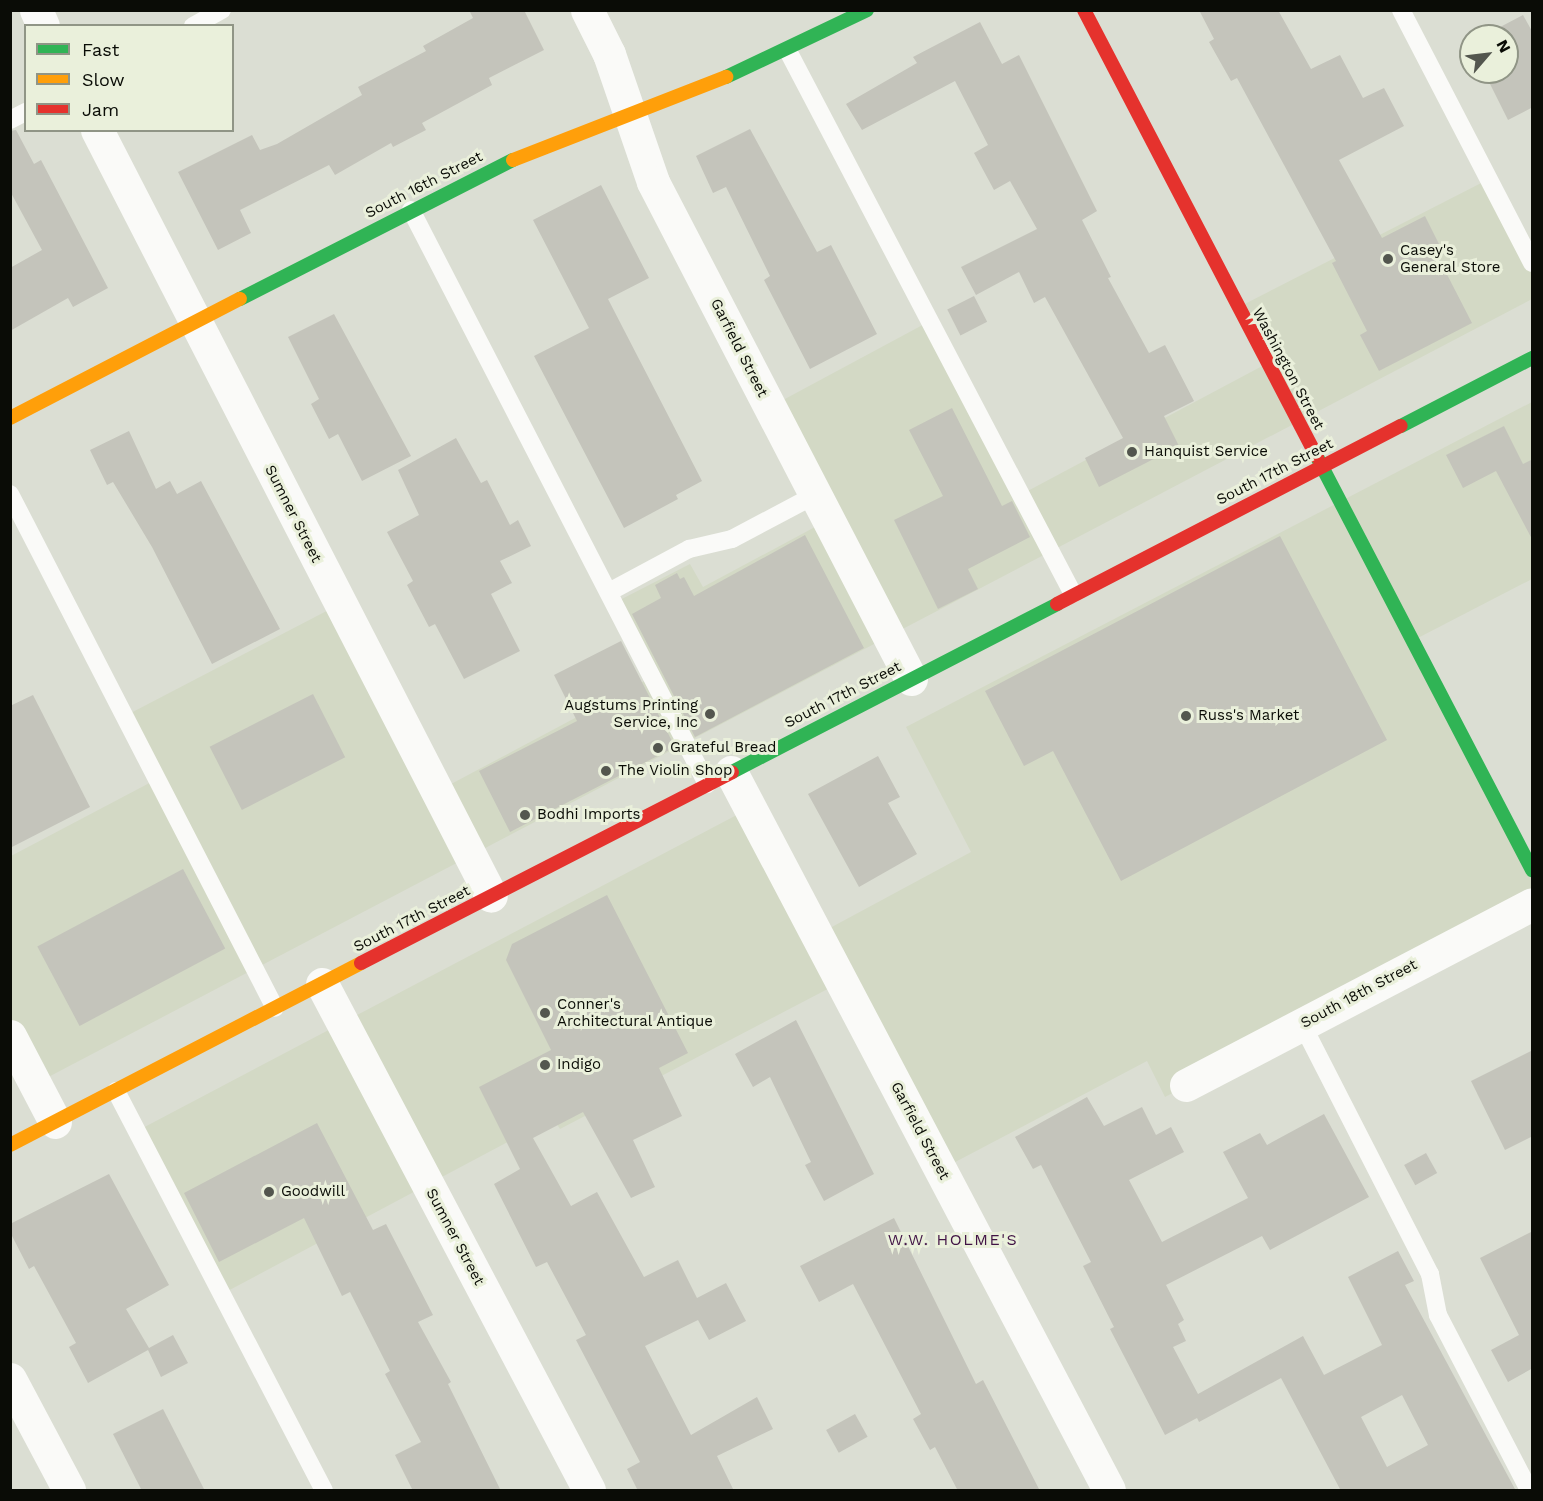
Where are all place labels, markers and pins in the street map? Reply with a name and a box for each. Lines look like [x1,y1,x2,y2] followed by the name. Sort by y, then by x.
[1400,241,1501,276] place label: Casey's General Store
[1381,252,1395,266] marker: Casey's General Store
[1144,443,1268,461] place label: Hanquist Service
[1125,445,1139,459] marker: Hanquist Service
[564,696,698,731] place label: Augstums Printing Service, Inc
[703,707,717,721] marker: Augstums Printing Service, Inc
[1198,707,1299,725] place label: Russ's Market
[1179,709,1193,723] marker: Russ's Market
[670,739,777,757] place label: Grateful Bread
[651,741,665,755] marker: Grateful Bread
[618,762,733,780] place label: The Violin Shop
[599,764,613,778] marker: The Violin Shop
[537,806,641,824] place label: Bodhi Imports
[518,808,532,822] marker: Bodhi Imports
[557,995,714,1030] place label: Conner's Architectural Antique
[538,1006,552,1020] marker: Conner's Architectural Antique
[557,1056,601,1074] place label: Indigo
[538,1058,552,1072] marker: Indigo
[281,1183,345,1201] place label: Goodwill
[262,1185,276,1199] marker: Goodwill

